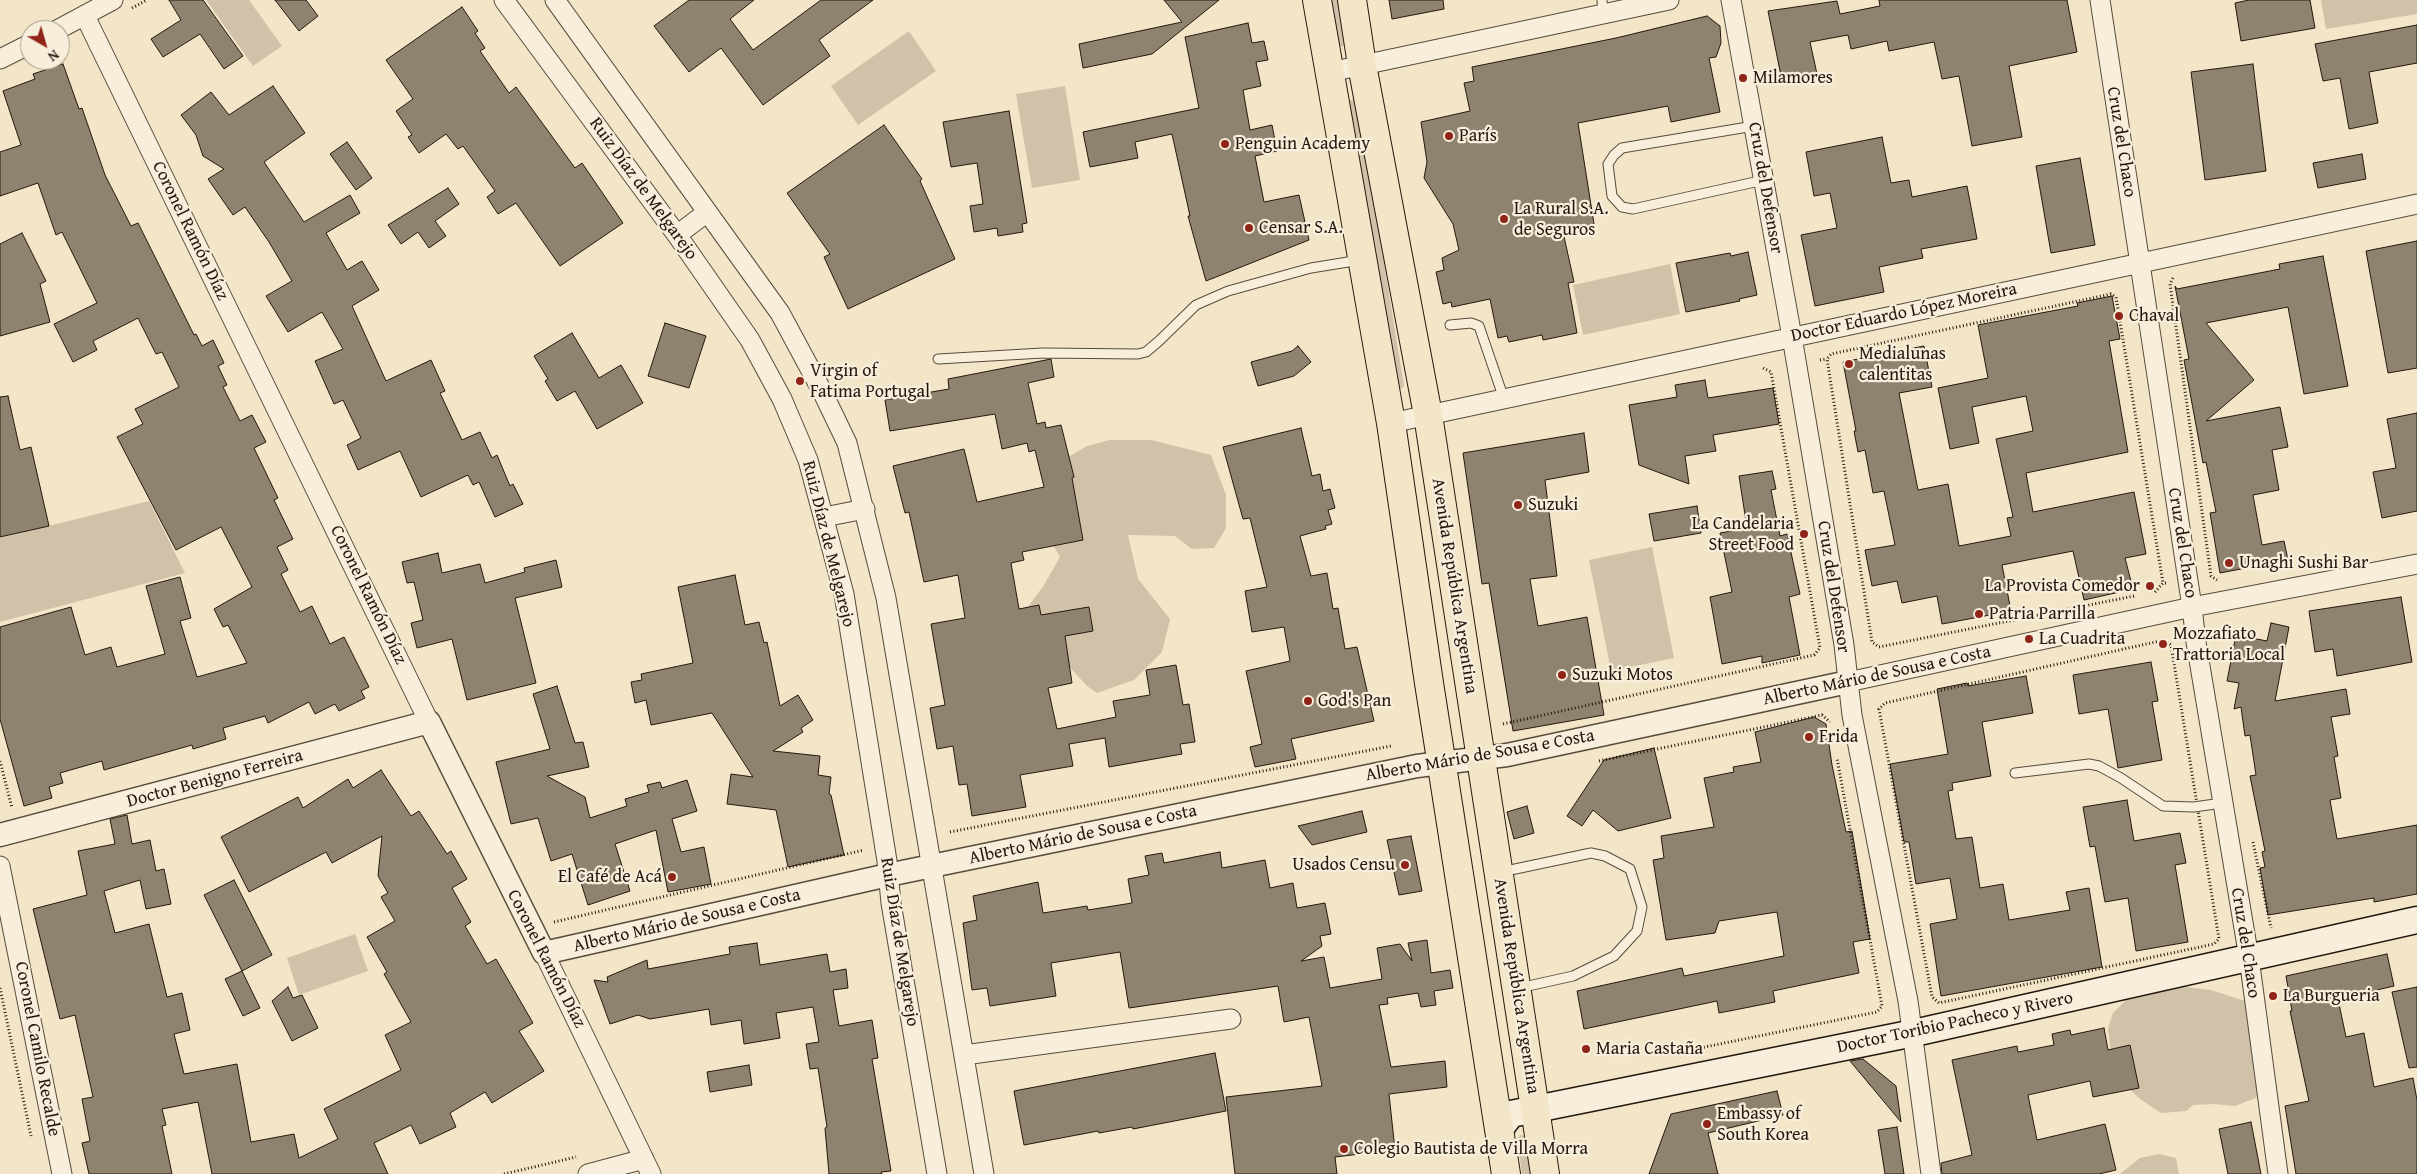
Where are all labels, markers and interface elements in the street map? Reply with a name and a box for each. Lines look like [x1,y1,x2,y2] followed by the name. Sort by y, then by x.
[20,20,70,70] north arrow
[44,45,63,67] text: N
[1753,67,1833,89] place label: Milamores
[1737,72,1749,84] marker: Milamores
[2102,85,2140,199] street label: Cruz del Chaco
[584,114,702,264] street label: Ruiz Díaz de Melgarejo
[1743,120,1787,256] street label: Cruz del Defensor
[1459,125,1497,147] place label: París
[1443,130,1455,142] marker: París
[1235,133,1370,155] place label: Penguin Academy
[1219,138,1231,150] marker: Penguin Academy
[147,158,233,304] street label: Coronel Ramón Díaz
[1514,198,1609,240] place label: La Rural S.A. de Seguros
[1498,213,1510,225] marker: La Rural S.A. de Seguros
[1259,217,1343,239] place label: Censar S.A.
[1243,222,1255,234] marker: Censar S.A.
[1789,278,2019,348] street label: Doctor Eduardo López Moreira
[2129,305,2179,327] place label: Chaval
[2113,310,2125,322] marker: Chaval
[1859,343,1946,386] place label: Medialunas calentitas
[1843,358,1855,370] marker: Medialunas calentitas
[810,360,930,402] place label: Virgin of Fatima Portugal
[794,375,806,387] marker: Virgin of Fatima Portugal
[797,459,859,629] street label: Ruiz Díaz de Melgarejo
[1426,477,1482,695] street label: Avenida República Argentina
[2163,486,2201,600] street label: Cruz del Chaco
[1528,494,1578,516] place label: Suzuki
[1512,499,1524,511] marker: Suzuki
[1692,513,1794,556] place label: La Candelaria Street Food
[1812,519,1854,655] street label: Cruz del Defensor
[325,522,411,668] street label: Coronel Ramón Díaz
[1798,528,1810,540] marker: La Candelaria Street Food
[2239,552,2368,574] place label: Unaghi Sushi Bar
[2223,557,2235,569] marker: Unaghi Sushi Bar
[1985,575,2140,597] place label: La Provista Comedor
[2144,580,2156,592] marker: La Provista Comedor
[1989,603,2095,625] place label: Patria Parrilla
[1973,608,1985,620] marker: Patria Parrilla
[2173,623,2285,666] place label: Mozzafiato Trattoria Local
[2039,628,2125,650] place label: La Cuadrita
[2023,633,2035,645] marker: La Cuadrita
[2157,638,2169,650] marker: Mozzafiato Trattoria Local
[1761,641,1993,711] street label: Alberto Mário de Sousa e Costa
[1572,664,1673,686] place label: Suzuki Motos
[1556,669,1568,681] marker: Suzuki Motos
[1318,690,1391,712] place label: God's Pan
[1302,695,1314,707] marker: God's Pan
[1364,725,1596,787] street label: Alberto Mário de Sousa e Costa
[1819,726,1858,748] place label: Frida
[1803,731,1815,743] marker: Frida
[125,745,305,813] street label: Doctor Benigno Ferreira
[967,800,1199,870] street label: Alberto Mário de Sousa e Costa
[1292,854,1395,876] place label: Usados Censu
[875,856,923,1028] street label: Ruiz Díaz de Melgarejo
[1399,859,1411,871] marker: Usados Censu
[558,866,662,888] place label: El Café de Acá
[666,871,678,883] marker: El Café de Acá
[1488,877,1544,1095] street label: Avenida República Argentina
[571,884,803,958] street label: Alberto Mário de Sousa e Costa
[502,886,590,1032] street label: Coronel Ramón Díaz
[2226,886,2264,1000] street label: Cruz del Chaco
[9,960,65,1138] street label: Coronel Camilo Recalde
[2283,985,2380,1007] place label: La Burgueria
[1835,987,2075,1059] street label: Doctor Toribio Pacheco y Rivero
[2267,990,2279,1002] marker: La Burgueria
[1596,1038,1703,1060] place label: Maria Castaña
[1580,1043,1592,1055] marker: Maria Castaña
[1717,1103,1809,1146] place label: Embassy of South Korea
[1701,1118,1713,1130] marker: Embassy of South Korea
[1354,1138,1588,1160] place label: Colegio Bautista de Villa Morra
[1338,1143,1350,1155] marker: Colegio Bautista de Villa Morra

